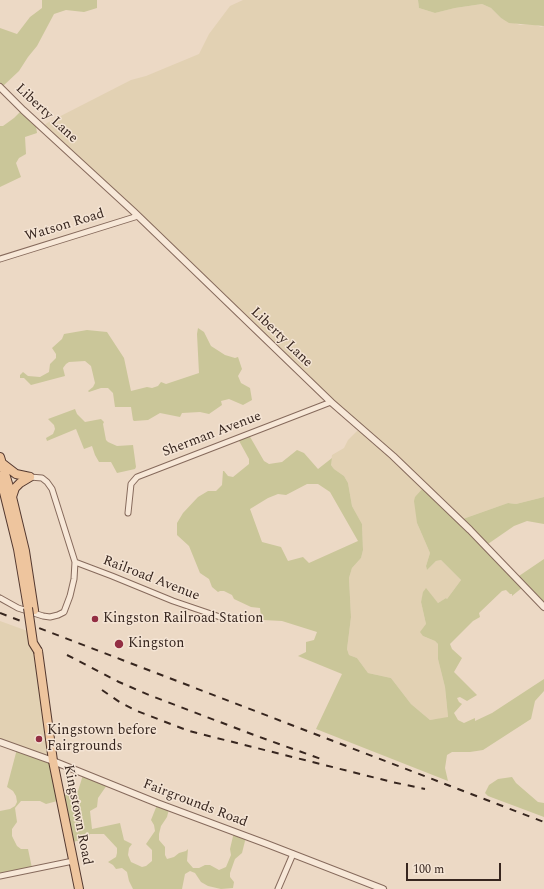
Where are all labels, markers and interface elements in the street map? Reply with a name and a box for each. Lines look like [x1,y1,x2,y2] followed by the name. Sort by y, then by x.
[11,81,81,147] street label: Liberty Lane
[23,206,107,246] street label: Watson Road
[247,304,315,372] street label: Liberty Lane
[160,408,264,462] street label: Sherman Avenue
[100,553,202,605] street label: Railroad Avenue
[103,611,263,627] place label: Kingston Railroad Station
[90,614,100,624] marker: Kingston Railroad Station
[128,636,184,652] place label: Kingston
[113,638,125,650] marker: Kingston
[47,723,157,756] place label: Kingstown before Fairgrounds
[34,734,44,744] marker: Kingstown before Fairgrounds
[59,763,95,867] street label: Kingstown Road
[140,776,250,832] street label: Fairgrounds Road
[408,855,503,881] scale bar
[413,860,444,879] text: 100 m

